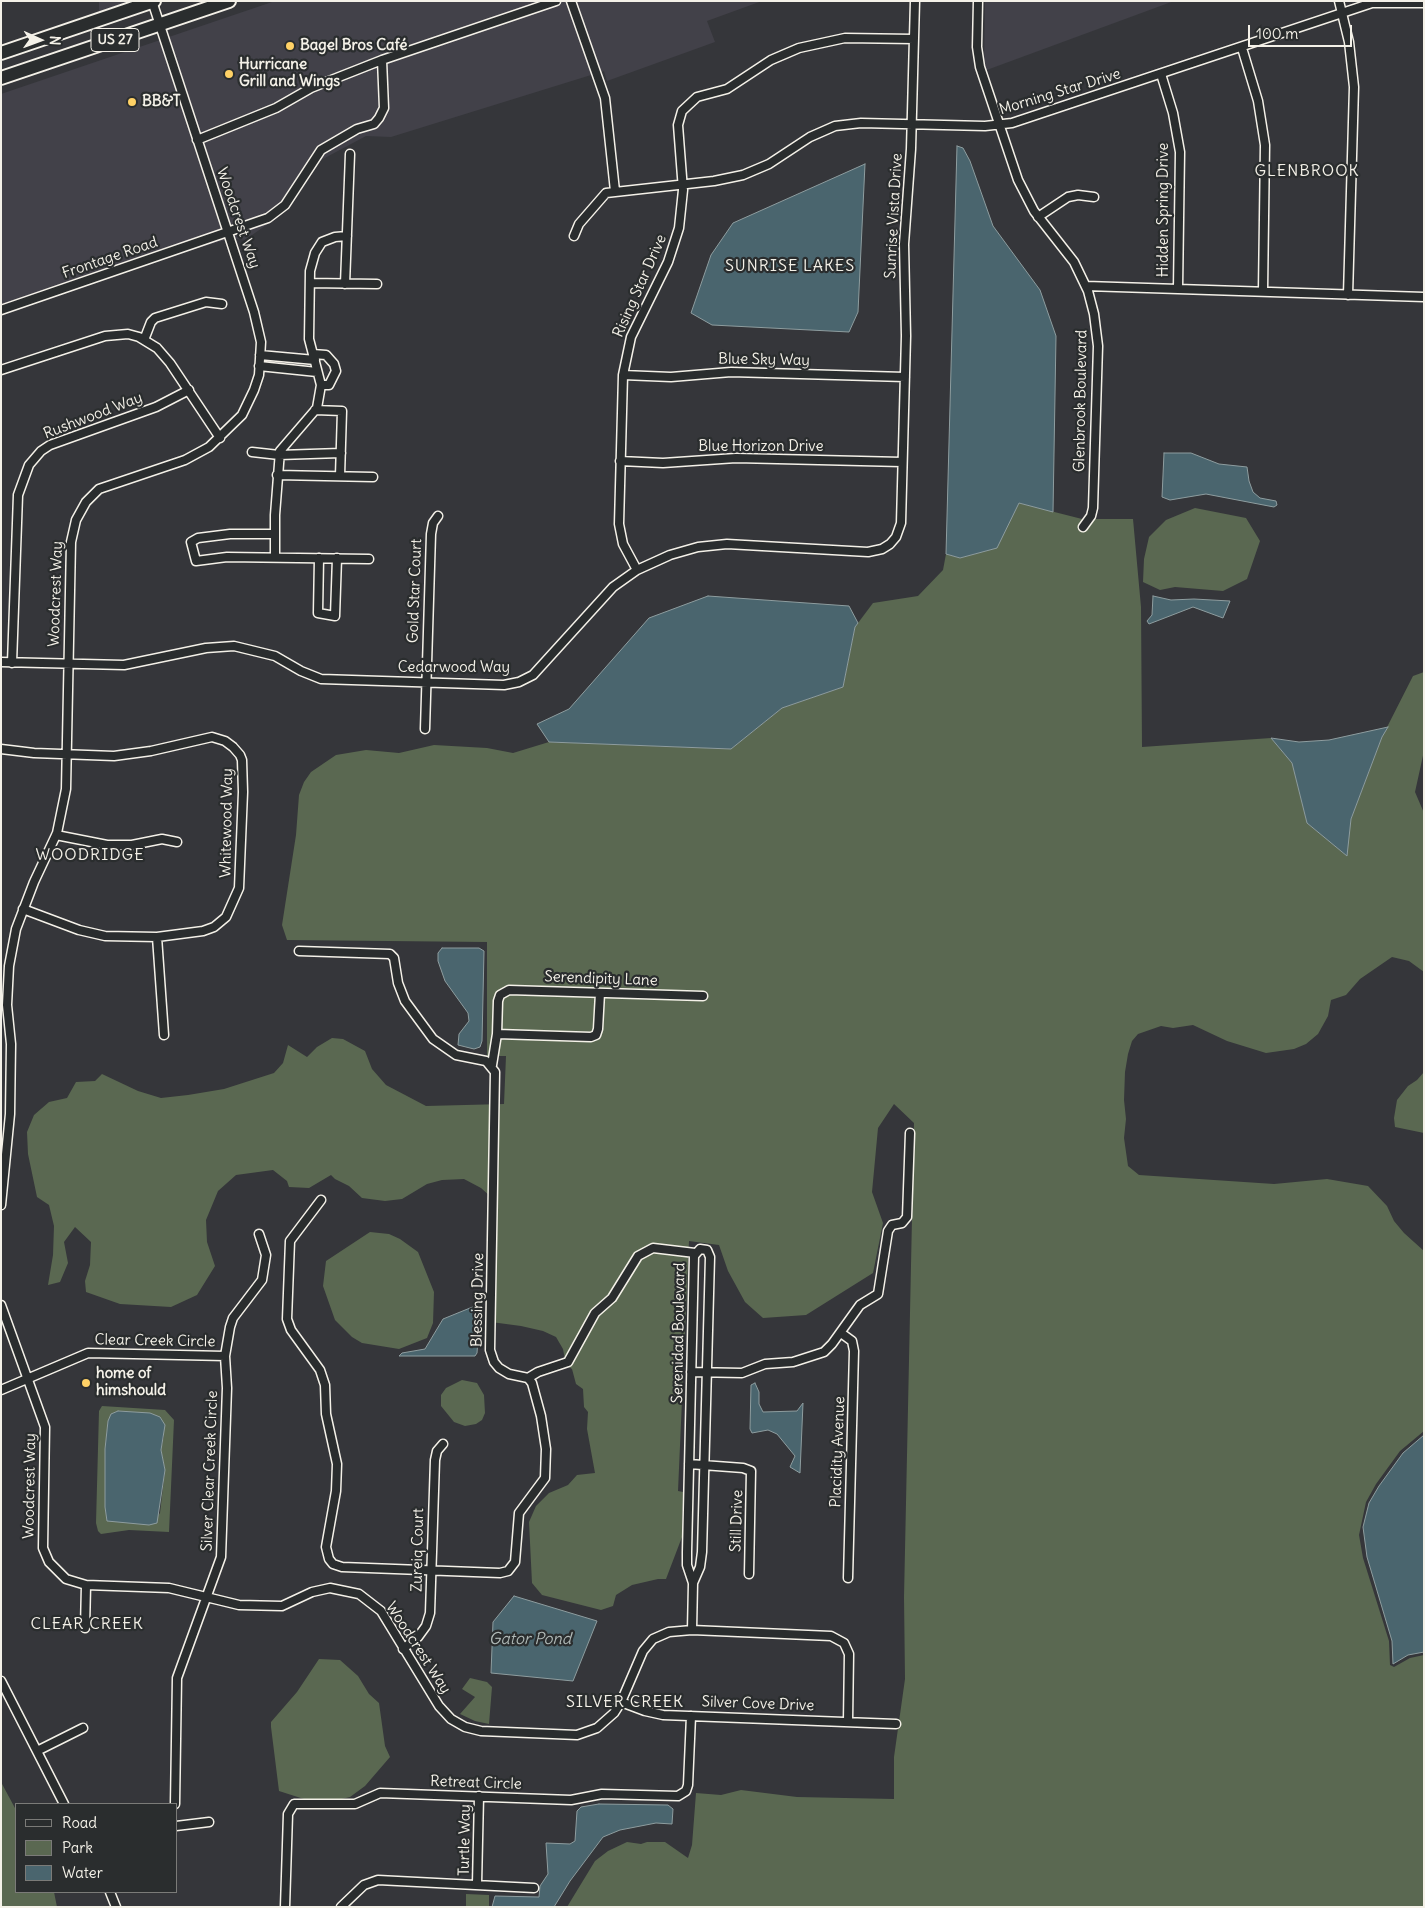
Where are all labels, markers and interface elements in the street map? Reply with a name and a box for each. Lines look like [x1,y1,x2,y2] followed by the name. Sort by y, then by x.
[15,15,65,65] north arrow
[1250,15,1354,47] scale bar
[1256,24,1298,43] text: 100 m
[91,28,139,52] road number: US 27
[46,35,64,46] text: N
[300,37,407,55] place label: Bagel Bros Café
[284,40,296,52] marker: Bagel Bros Café
[239,56,340,91] place label: Hurricane Grill and Wings
[997,65,1123,119] street label: Morning Star Drive
[223,68,235,80] marker: Hurricane Grill and Wings
[142,93,180,111] place label: BB&T
[126,96,138,108] marker: BB&T
[1155,143,1173,277] street label: Hidden Spring Drive
[882,153,906,279] street label: Sunrise Vista Drive
[1253,161,1361,181] district label: GLENBROOK
[212,165,264,271] street label: Woodcrest Way
[609,232,671,340] street label: Rising Star Drive
[60,233,160,283] street label: Frontage Road
[723,256,857,276] district label: SUNRISE LAKES
[1071,330,1091,472] street label: Glenbrook Boulevard
[718,350,810,370] street label: Blue Sky Way
[41,389,145,443] street label: Rushwood Way
[698,438,824,456] street label: Blue Horizon Drive
[404,538,426,644] street label: Gold Star Court
[45,541,67,647] street label: Woodcrest Way
[398,659,510,677] street label: Cedarwood Way
[217,768,237,878] street label: Whitewood Way
[34,845,146,865] district label: WOODRIDGE
[544,968,658,990] street label: Serendipity Lane
[468,1253,488,1347] street label: Blessing Drive
[669,1262,689,1404] street label: Serenidad Boulevard
[94,1331,216,1351] street label: Clear Creek Circle
[96,1365,166,1400] place label: home of himshould
[80,1377,92,1389] marker: home of himshould
[198,1390,222,1552] street label: Silver Clear Creek Circle
[827,1396,849,1508] street label: Placidity Avenue
[20,1433,40,1539] street label: Woodcrest Way
[727,1490,747,1552] street label: Still Drive
[408,1508,428,1592] street label: Zureiq Court
[382,1599,454,1697] street label: Woodcrest Way
[29,1614,145,1634] district label: CLEAR CREEK
[489,1629,571,1649] water label: Gator Pond
[565,1692,685,1712] district label: SILVER CREEK
[701,1693,815,1715] street label: Silver Cove Drive
[430,1772,522,1794] street label: Retreat Circle
[15,1803,178,1893] legend
[455,1804,475,1876] street label: Turtle Way
[62,1813,97,1832] text: Road
[62,1838,93,1857] text: Park
[62,1863,103,1882] text: Water

